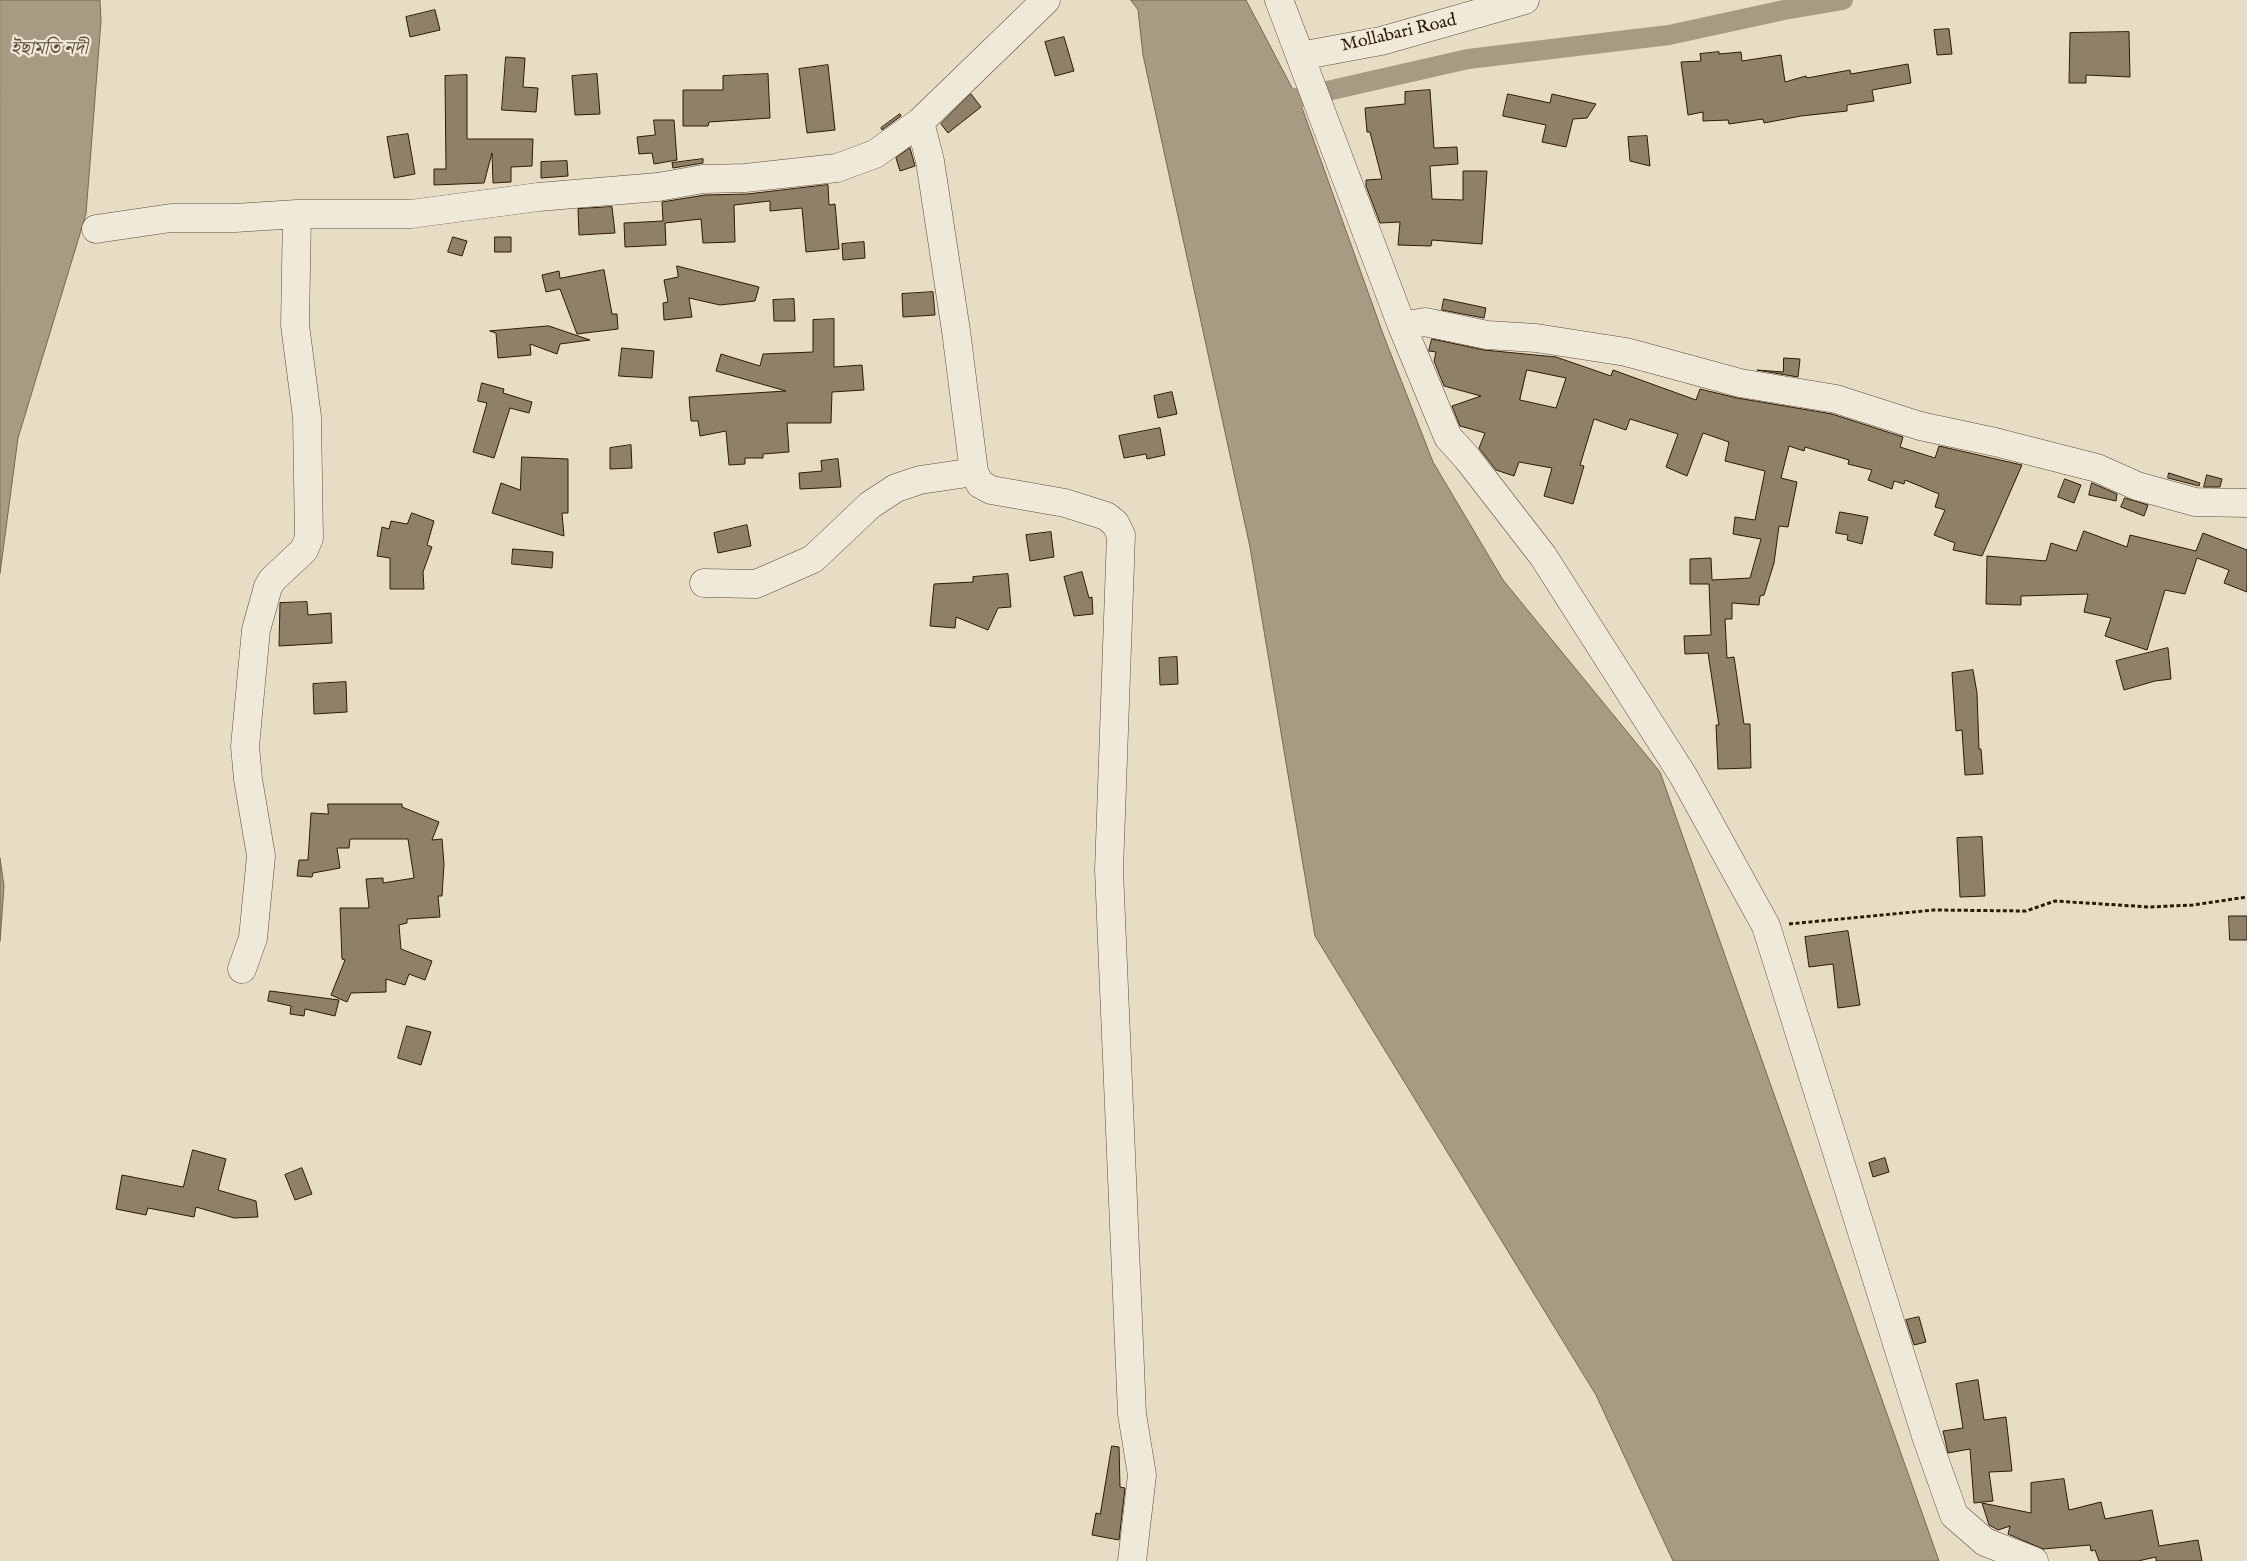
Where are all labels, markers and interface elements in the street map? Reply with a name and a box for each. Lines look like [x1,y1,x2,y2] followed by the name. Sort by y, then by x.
[1339,10,1459,58] street label: Mollabari Road
[11,39,87,61] water label: ইছামতি নদী

